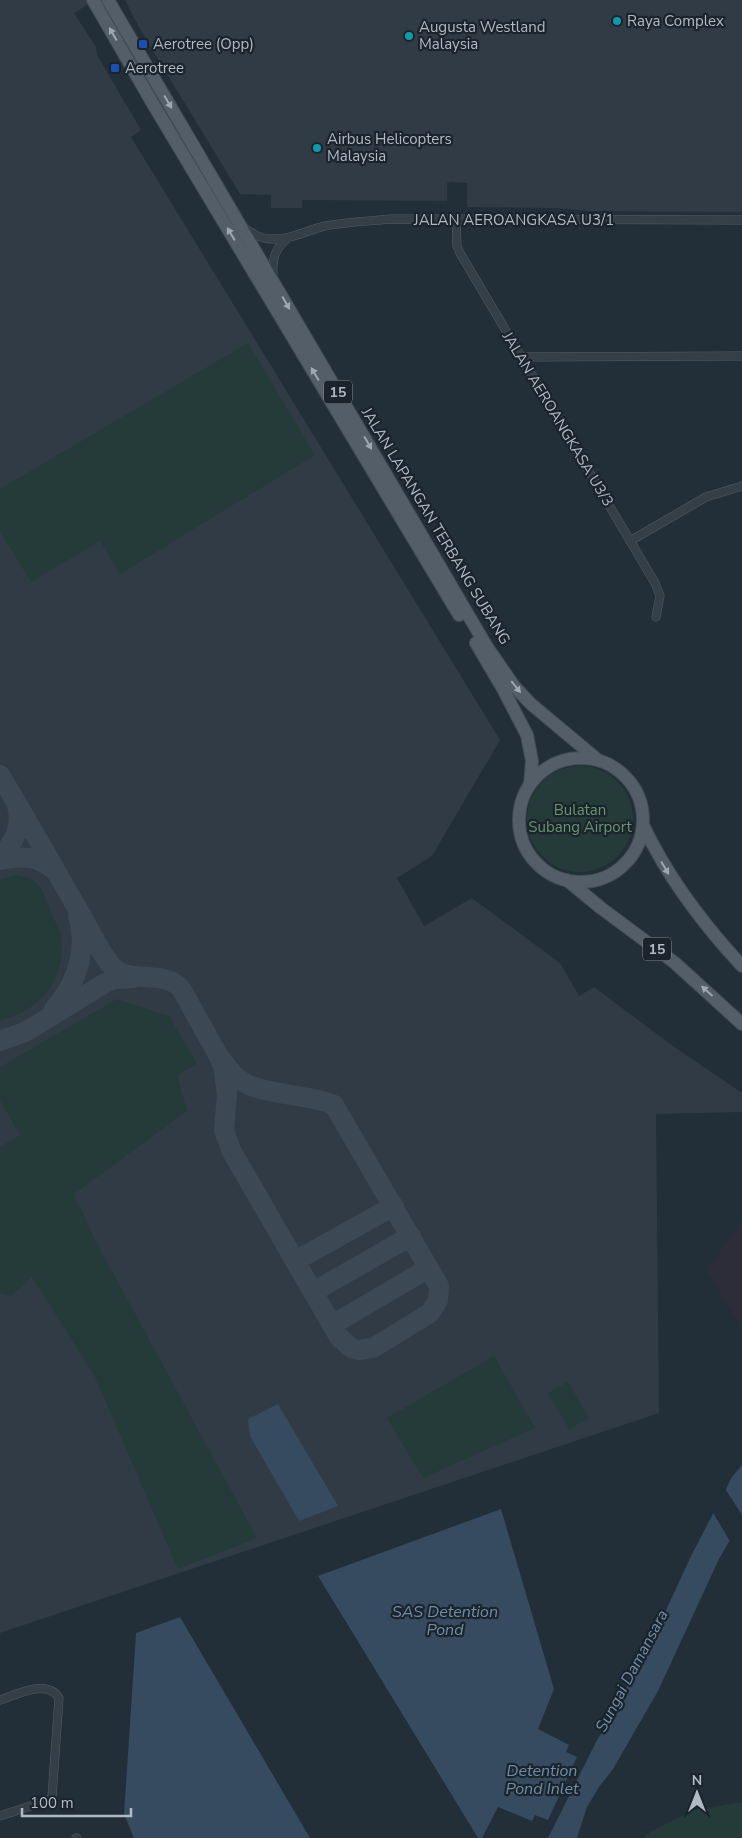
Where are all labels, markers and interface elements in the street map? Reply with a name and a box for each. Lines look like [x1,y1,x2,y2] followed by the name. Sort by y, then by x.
[627,11,724,31] place label: Raya Complex
[611,15,623,27] marker: Raya Complex
[419,17,545,54] place label: Augusta Westland Malaysia
[109,27,117,42] one-way arrow
[403,30,415,42] marker: Augusta Westland Malaysia
[153,34,254,54] place label: Aerotree (Opp)
[137,38,149,50] marker: Aerotree (Opp)
[125,58,184,78] place label: Aerotree
[109,62,121,74] marker: Aerotree
[164,95,172,110] one-way arrow
[327,129,452,166] place label: Airbus Helicopters Malaysia
[311,142,323,154] marker: Airbus Helicopters Malaysia
[413,210,614,230] street label: JALAN AEROANGKASA U3/1
[227,228,236,241] one-way arrow
[281,296,290,309] one-way arrow
[497,327,618,510] street label: JALAN AEROANGKASA U3/3
[310,367,319,380] one-way arrow
[324,381,352,404] road number: 15
[357,403,515,648] street label: JALAN LAPANGAN TERBANG SUBANG
[364,436,372,451] one-way arrow
[510,680,521,693] one-way arrow
[528,800,632,837] park label: Bulatan Subang Airport
[661,862,670,875] one-way arrow
[643,938,671,961] road number: 15
[701,985,713,997] one-way arrow
[392,1601,498,1641] water label: SAS Detention Pond
[590,1606,674,1736] water label: Sungai Damansara
[505,1760,579,1800] water label: Detention Pond Inlet
[672,1768,722,1818] north arrow
[692,1771,702,1790] text: N
[22,1786,131,1818] scale bar
[30,1793,74,1813] text: 100 m

